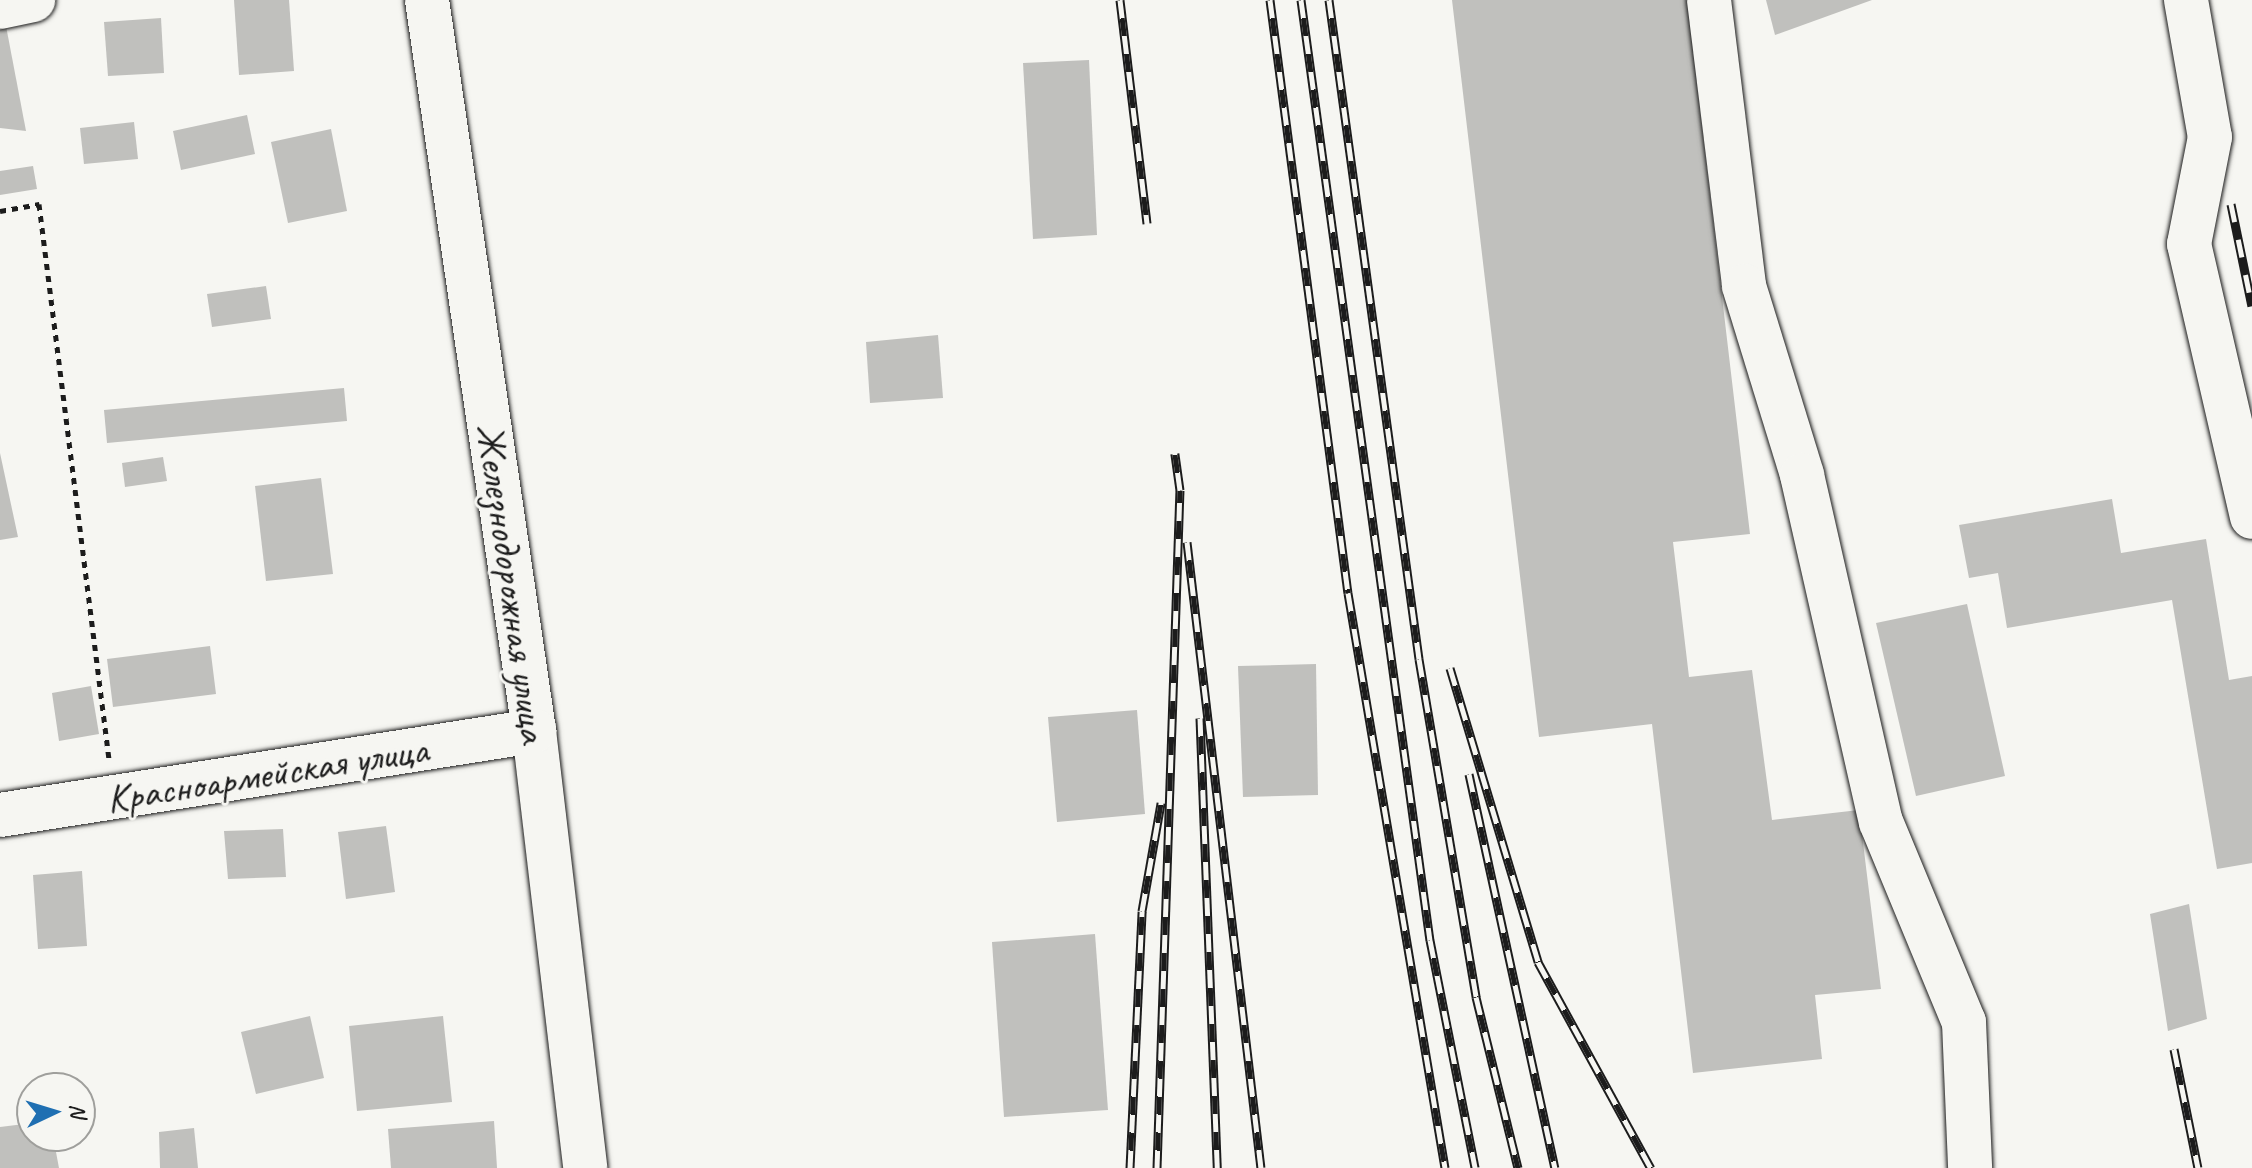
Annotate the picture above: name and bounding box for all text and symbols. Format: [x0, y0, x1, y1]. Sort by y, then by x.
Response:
street label: Железнодорожная улица [466, 419, 558, 747]
street label: Красноармейская улица [102, 725, 432, 823]
north arrow [16, 1072, 96, 1152]
text: N [64, 1103, 92, 1118]

